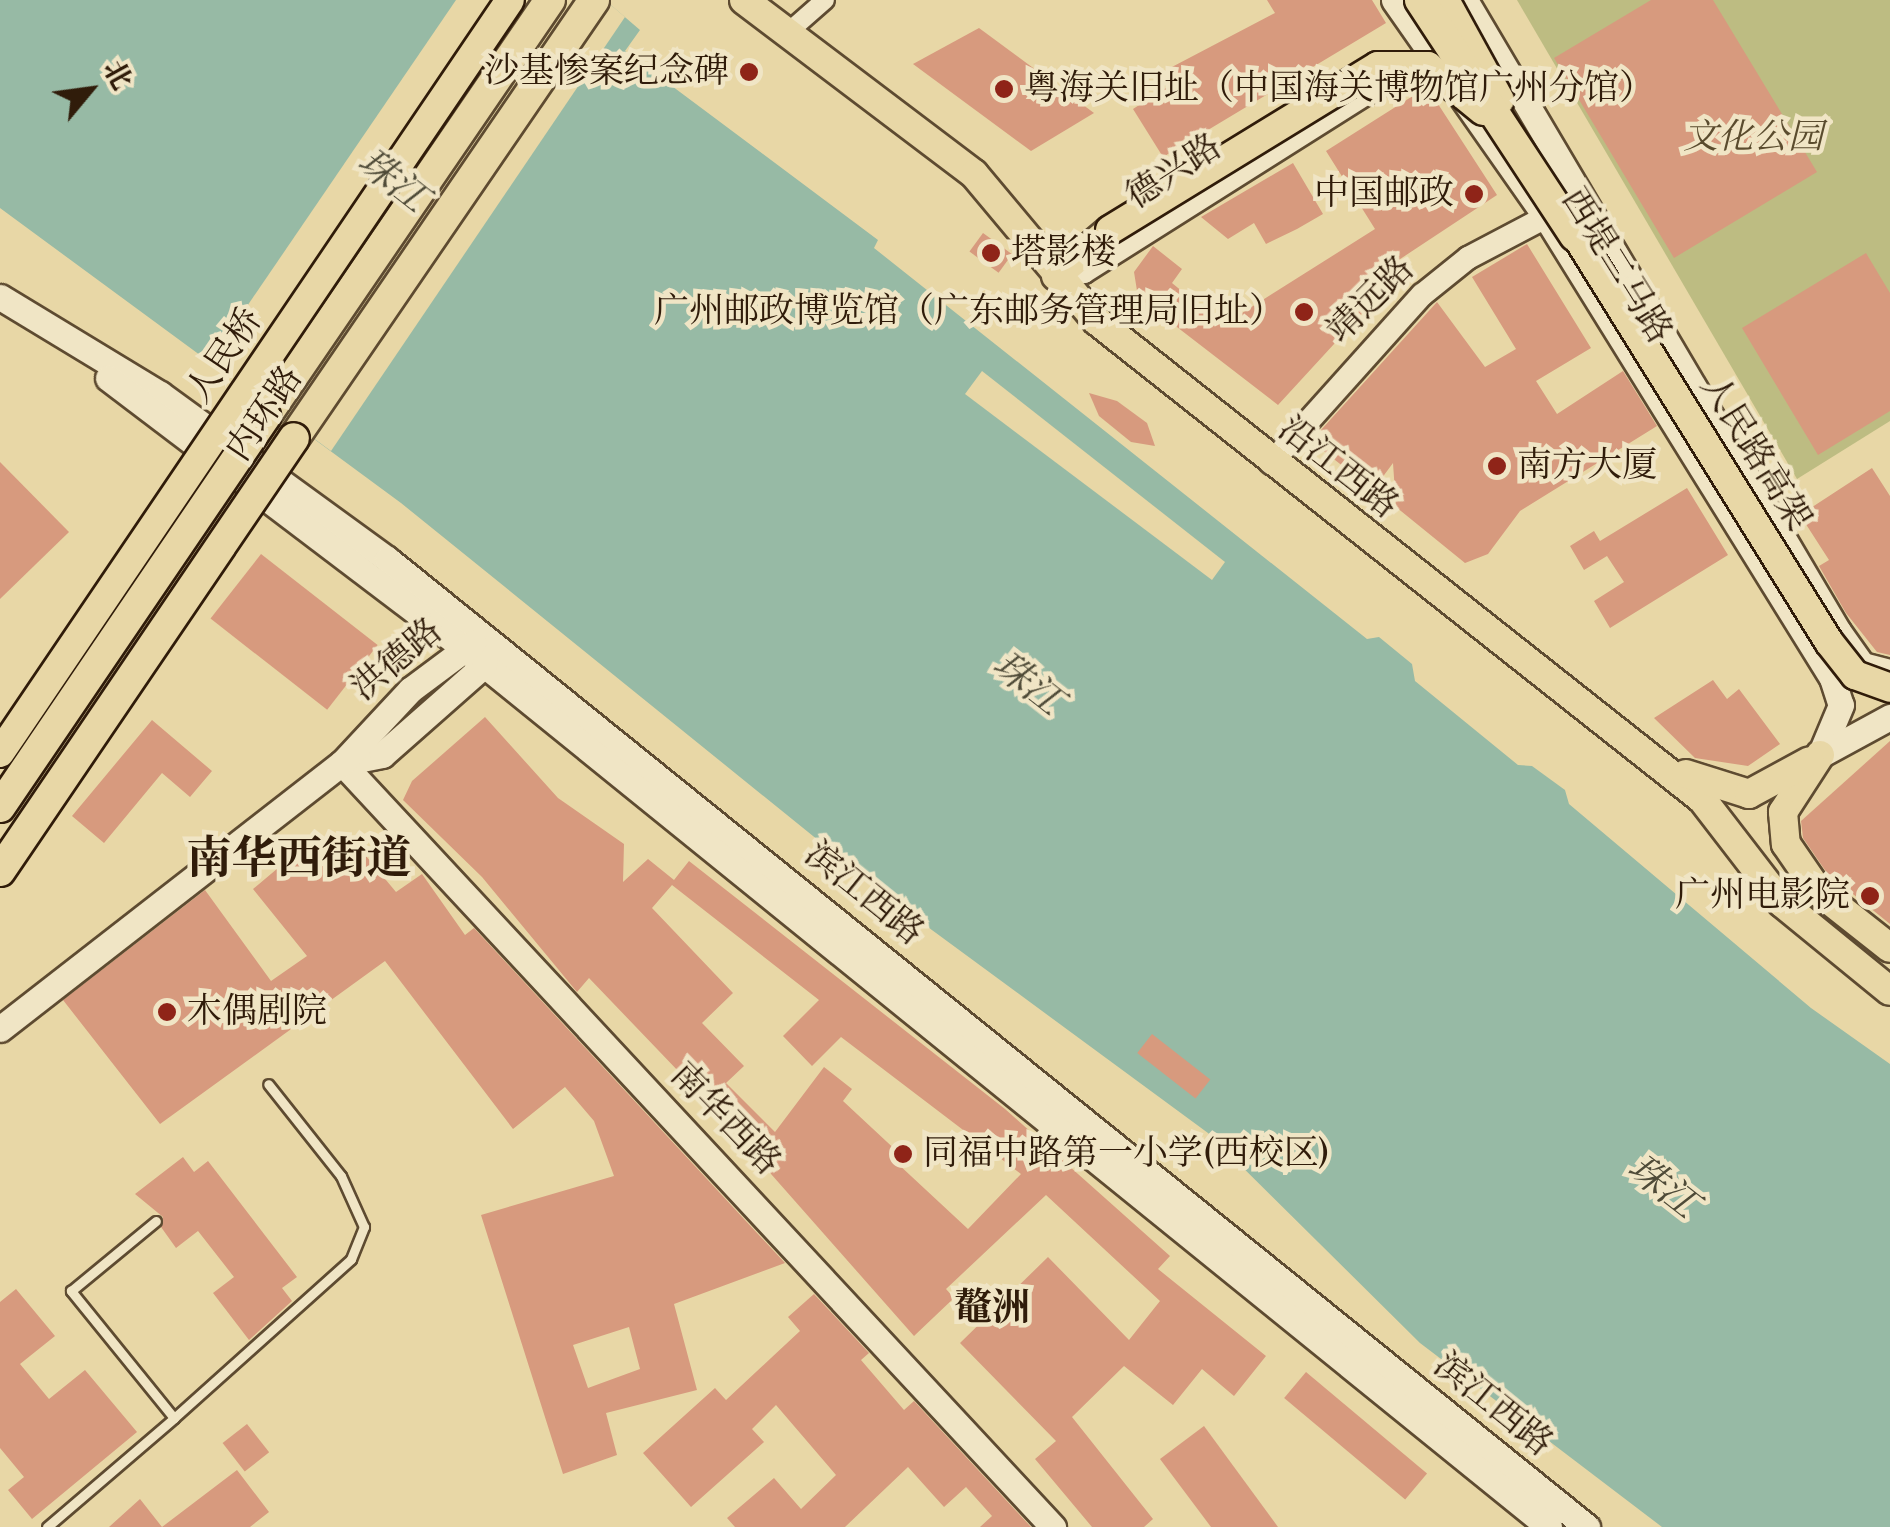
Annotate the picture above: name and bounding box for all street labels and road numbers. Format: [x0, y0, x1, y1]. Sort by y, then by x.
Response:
street label: 德兴路 [1119, 126, 1229, 218]
street label: 西堤二马路 [1552, 181, 1680, 351]
street label: 靖远路 [1319, 248, 1423, 352]
street label: 人民桥 [178, 301, 272, 411]
street label: 内环路 [218, 359, 312, 469]
street label: 人民路高架 [1691, 368, 1819, 538]
street label: 沿江西路 [1270, 408, 1406, 528]
street label: 洪德路 [343, 610, 451, 710]
street label: 滨江西路 [796, 834, 932, 954]
street label: 南华西路 [661, 1054, 789, 1184]
street label: 滨江西路 [1425, 1345, 1561, 1465]

